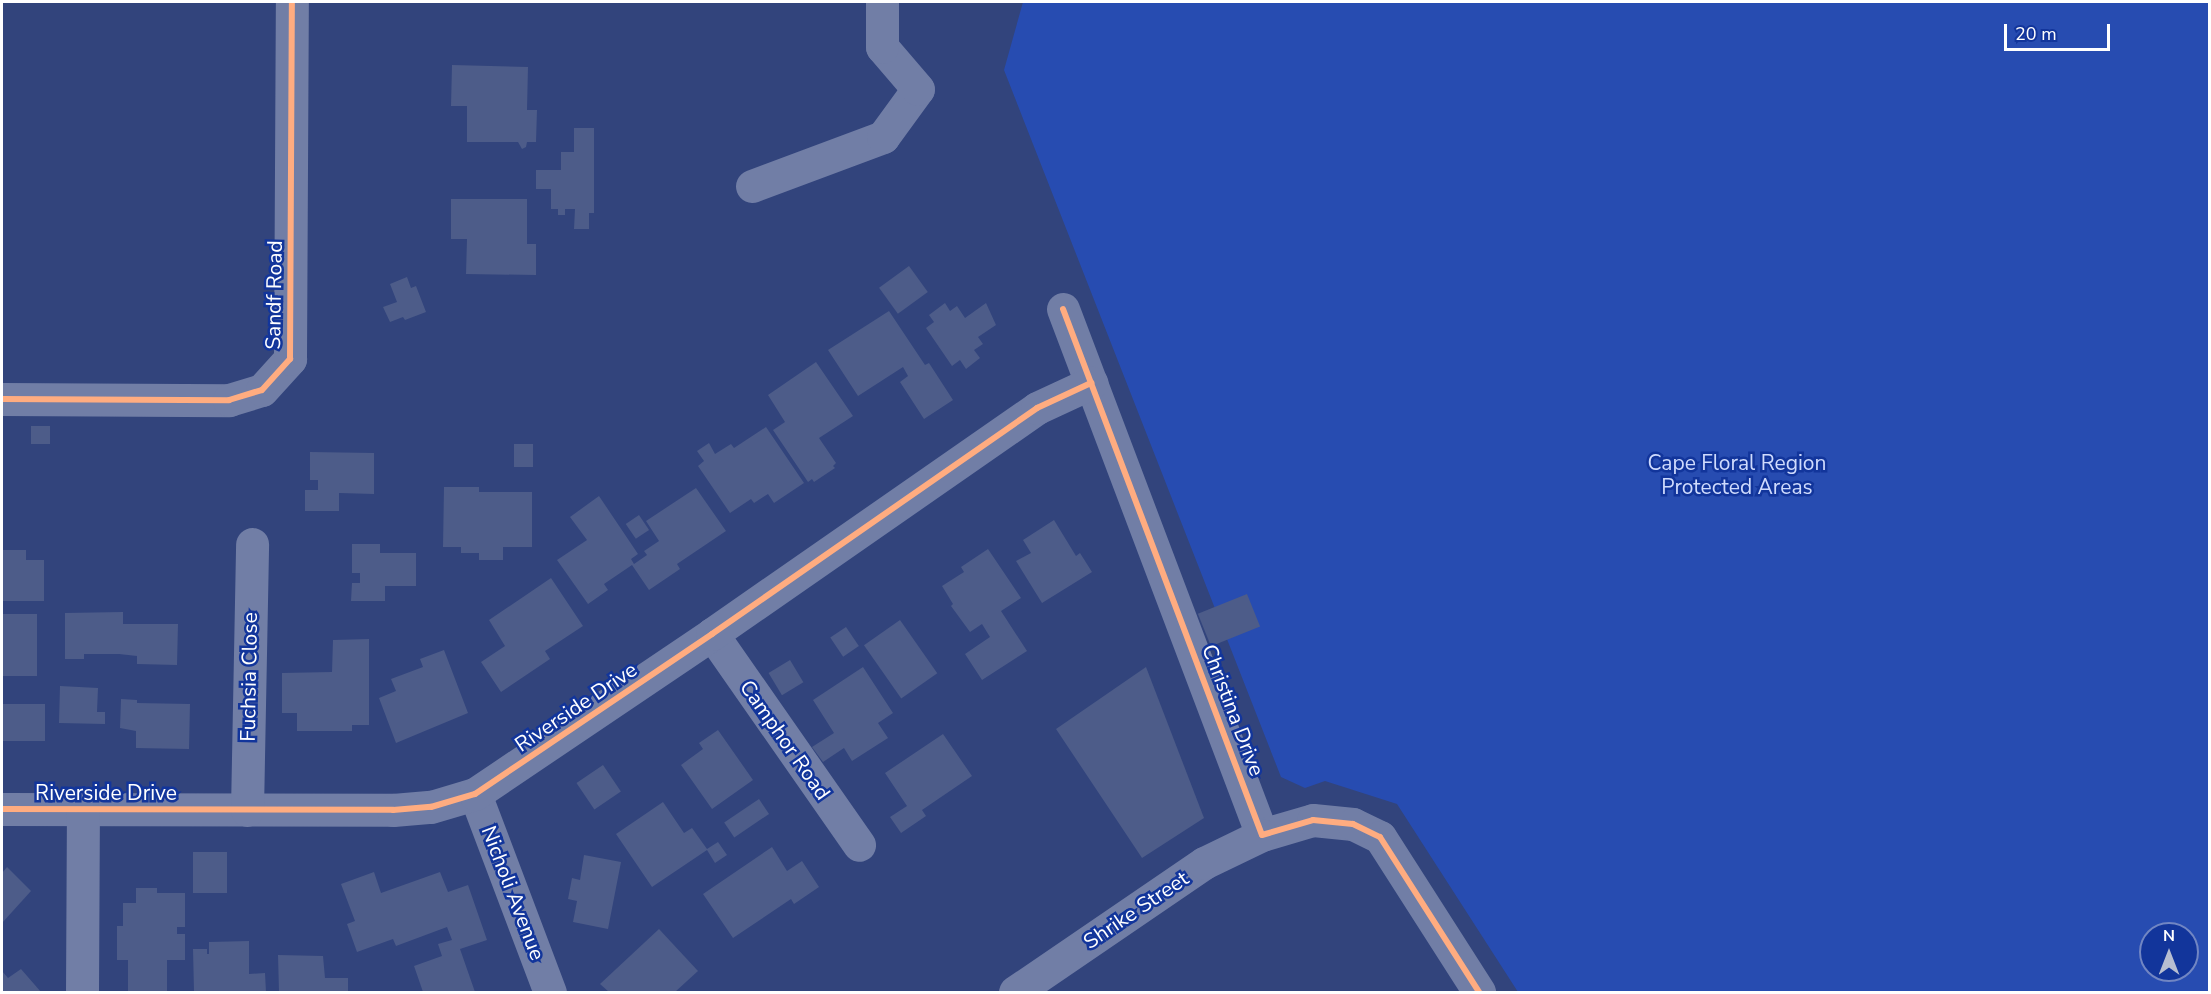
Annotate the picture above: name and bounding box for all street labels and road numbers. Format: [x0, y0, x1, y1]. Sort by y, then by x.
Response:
street label: Sandf Road [260, 240, 288, 350]
street label: Fuchsia Close [235, 612, 263, 742]
street label: Christina Drive [1196, 641, 1270, 779]
street label: Riverside Drive [510, 657, 642, 757]
street label: Camphor Road [734, 675, 836, 805]
street label: Riverside Drive [35, 780, 177, 806]
street label: Nicholi Avenue [476, 822, 550, 964]
street label: Shrike Street [1079, 866, 1193, 954]

